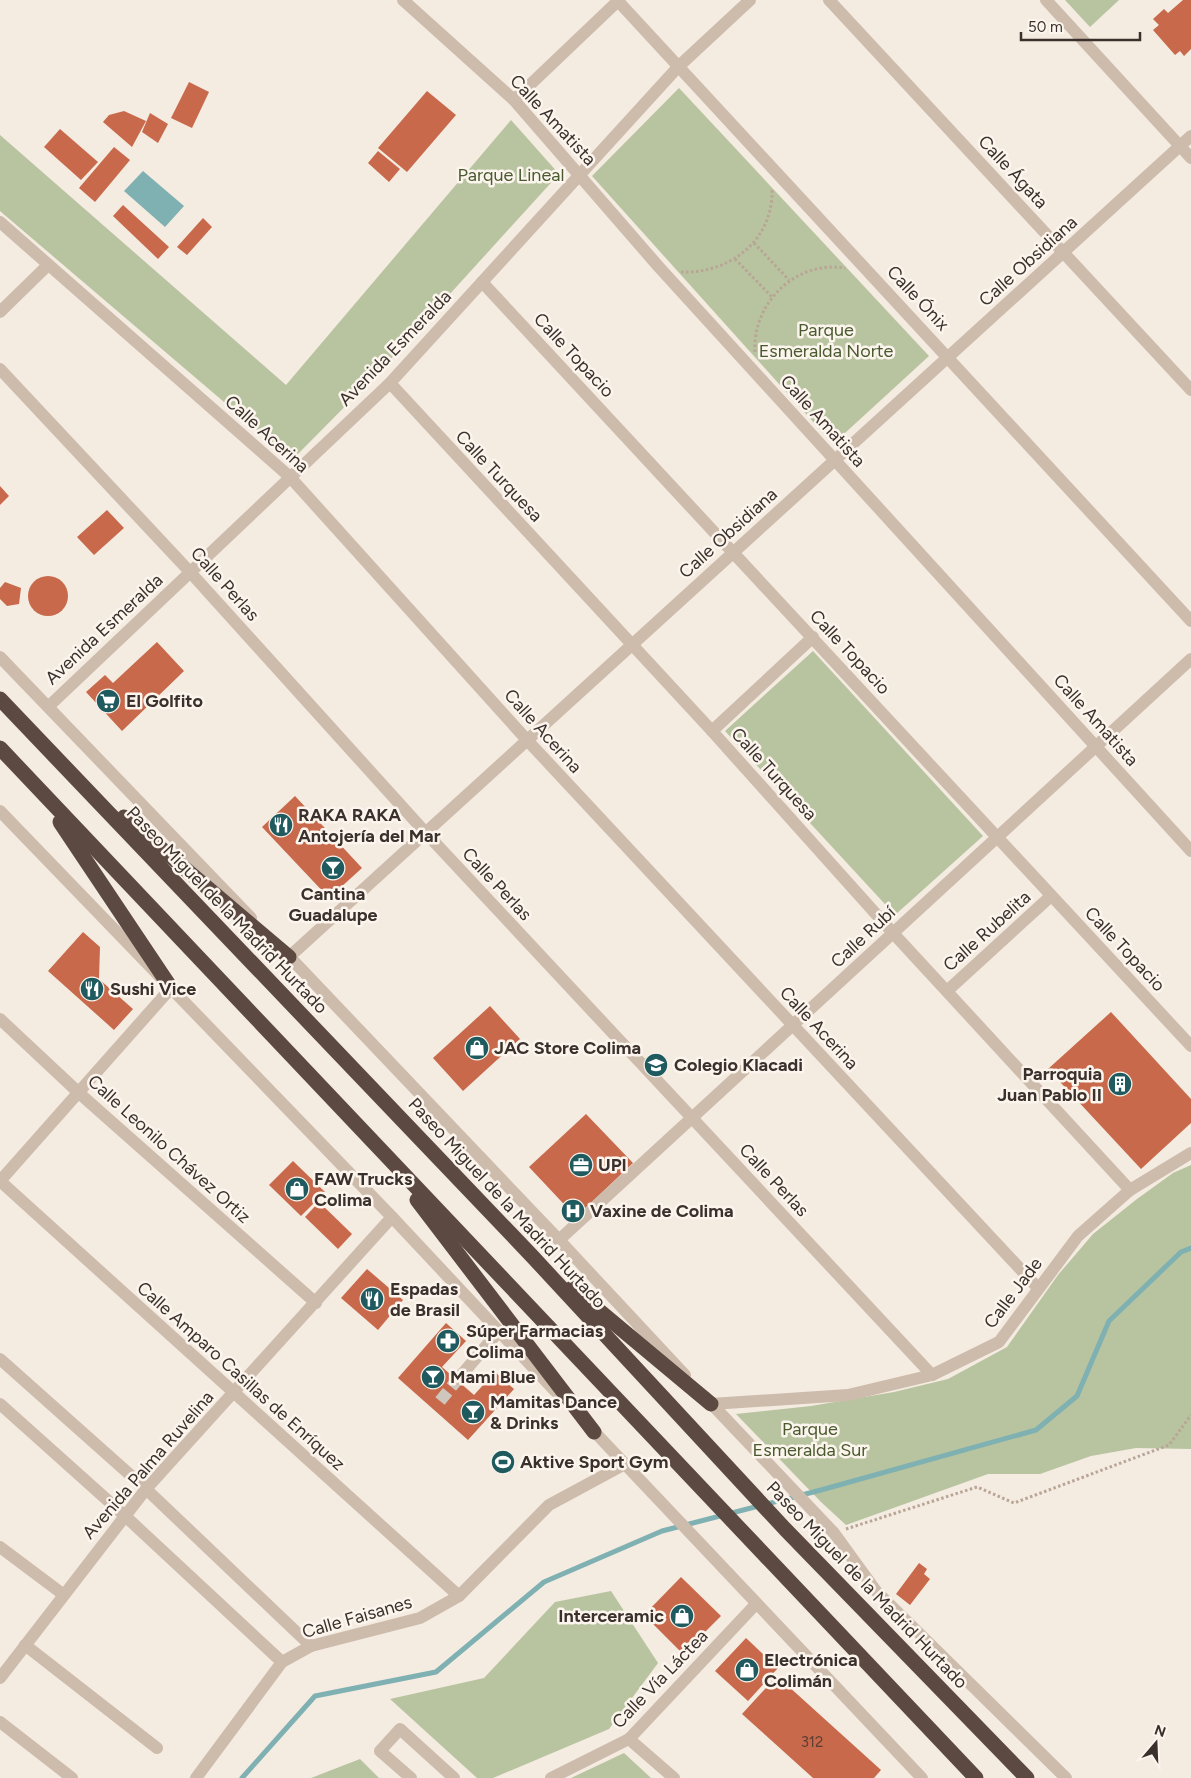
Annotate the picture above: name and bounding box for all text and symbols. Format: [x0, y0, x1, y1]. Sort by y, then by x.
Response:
scale bar [1021, 10, 1140, 42]
text: 50 m [1028, 18, 1063, 36]
street label: Calle Amatista [505, 70, 601, 170]
street label: Calle Ágata [974, 131, 1052, 213]
park label: Parque Lineal [458, 164, 564, 186]
street label: Calle Obsidiana [974, 211, 1082, 311]
street label: Calle Ónix [882, 261, 954, 335]
street label: Avenida Esmeralda [334, 286, 456, 410]
street label: Calle Topacio [529, 308, 619, 402]
park label: Parque Esmeralda Norte [759, 319, 893, 362]
street label: Calle Amatista [776, 370, 870, 472]
street label: Calle Acerina [220, 391, 314, 477]
street label: Calle Turquesa [451, 426, 547, 526]
street label: Calle Obsidiana [674, 483, 782, 583]
street label: Calle Perlas [186, 542, 264, 626]
street label: Avenida Esmeralda [41, 569, 167, 689]
street label: Calle Topacio [805, 605, 895, 699]
street label: Calle Amatista [1049, 669, 1143, 771]
street label: Calle Acerina [500, 684, 586, 778]
supermarket icon: El Golfito [95, 688, 121, 714]
place label: El Golfito [126, 690, 203, 712]
street label: Calle Turquesa [727, 723, 821, 825]
street label: Paseo Miguel de la Madrid Hurtado [122, 802, 332, 1018]
place label: RAKA RAKA Antojería del Mar [298, 804, 441, 847]
restaurant icon: RAKA RAKA Antojería del Mar [268, 812, 294, 838]
street label: Calle Perlas [458, 843, 536, 925]
bar icon: Cantina Guadalupe [320, 855, 346, 881]
place label: Cantina Guadalupe [289, 883, 377, 926]
street label: Calle Rubelita [939, 886, 1035, 976]
street label: Calle Rubí [826, 901, 900, 972]
street label: Calle Topacio [1080, 902, 1170, 996]
restaurant icon: Sushi Vice [79, 976, 105, 1002]
place label: Sushi Vice [110, 978, 196, 1000]
street label: Calle Acerina [775, 982, 863, 1074]
shop icon: JAC Store Colima [464, 1035, 490, 1061]
place label: JAC Store Colima [494, 1037, 641, 1059]
school or university icon: Colegio Klacadi [643, 1052, 669, 1078]
place label: Colegio Klacadi [674, 1054, 803, 1076]
place label: Parroquia Juan Pablo II [997, 1063, 1102, 1106]
street label: Calle Leonilo Chávez Ortiz [83, 1070, 255, 1228]
building icon: Parroquia Juan Pablo II [1107, 1071, 1133, 1097]
street label: Paseo Miguel de la Madrid Hurtado [403, 1093, 611, 1313]
street label: Calle Perlas [735, 1139, 813, 1221]
office icon: UPI [568, 1152, 594, 1178]
place label: UPI [598, 1154, 627, 1176]
place label: FAW Trucks Colima [314, 1168, 413, 1211]
shop icon: FAW Trucks Colima [284, 1176, 310, 1202]
hospital icon: Vaxine de Colima [560, 1198, 586, 1224]
place label: Vaxine de Colima [590, 1200, 734, 1222]
street label: Calle Jade [979, 1253, 1047, 1333]
street label: Calle Amparo Casillas de Enríquez [132, 1277, 350, 1475]
place label: Espadas de Brasil [390, 1278, 460, 1321]
restaurant icon: Espadas de Brasil [359, 1286, 385, 1312]
place label: Súper Farmacias Colima [466, 1320, 604, 1363]
pharmacy icon: Súper Farmacias Colima [435, 1328, 461, 1354]
bar icon: Mami Blue [420, 1364, 446, 1390]
place label: Mami Blue [450, 1366, 535, 1388]
street label: Avenida Palma Ruvelina [78, 1386, 218, 1544]
place label: Mamitas Dance & Drinks [490, 1391, 617, 1434]
bar icon: Mamitas Dance & Drinks [460, 1399, 486, 1425]
park label: Parque Esmeralda Sur [753, 1418, 867, 1461]
sports icon: Aktive Sport Gym [490, 1449, 516, 1475]
place label: Aktive Sport Gym [520, 1451, 668, 1473]
street label: Paseo Miguel de la Madrid Hurtado [762, 1477, 972, 1693]
street label: Calle Faisanes [300, 1591, 414, 1643]
shop icon: Interceramic [669, 1603, 695, 1629]
place label: Interceramic [558, 1605, 664, 1627]
street label: Calle Vía Láctea [607, 1625, 713, 1733]
place label: Electrónica Colimán [764, 1649, 858, 1692]
shop icon: Electrónica Colimán [734, 1657, 760, 1683]
north arrow [1131, 1718, 1181, 1768]
text: N [1152, 1721, 1168, 1741]
house number: 312 [801, 1733, 823, 1751]

